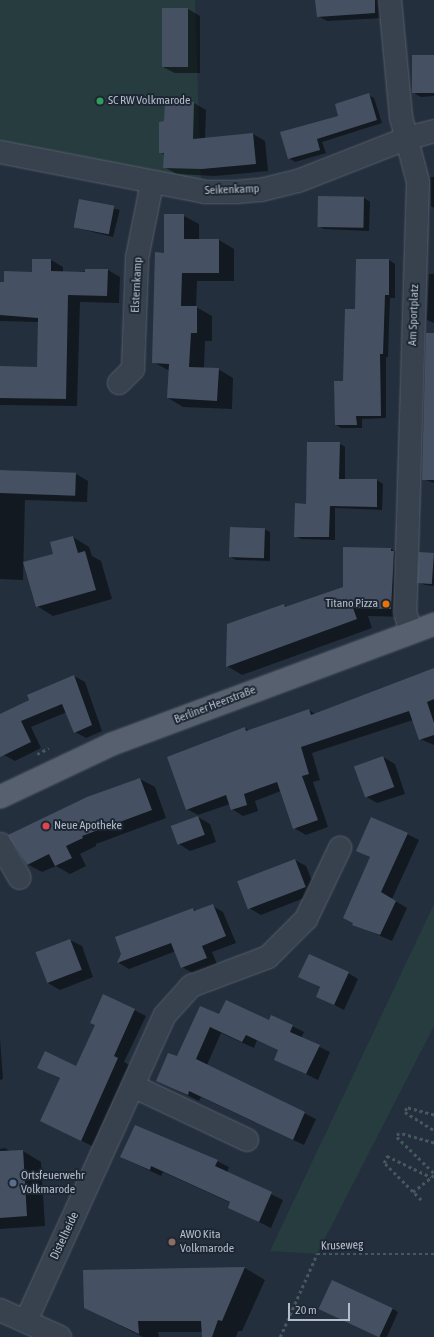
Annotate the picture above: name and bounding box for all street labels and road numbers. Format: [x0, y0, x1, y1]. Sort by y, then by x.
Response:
street label: Seikenkamp [204, 182, 260, 198]
street label: Elsternkamp [128, 257, 146, 313]
street label: Am Sportplatz [406, 284, 422, 346]
street label: Berliner Heerstraße [172, 683, 258, 727]
street label: Distelheide [48, 1210, 82, 1262]
street label: Kruseweg [321, 1238, 363, 1254]

